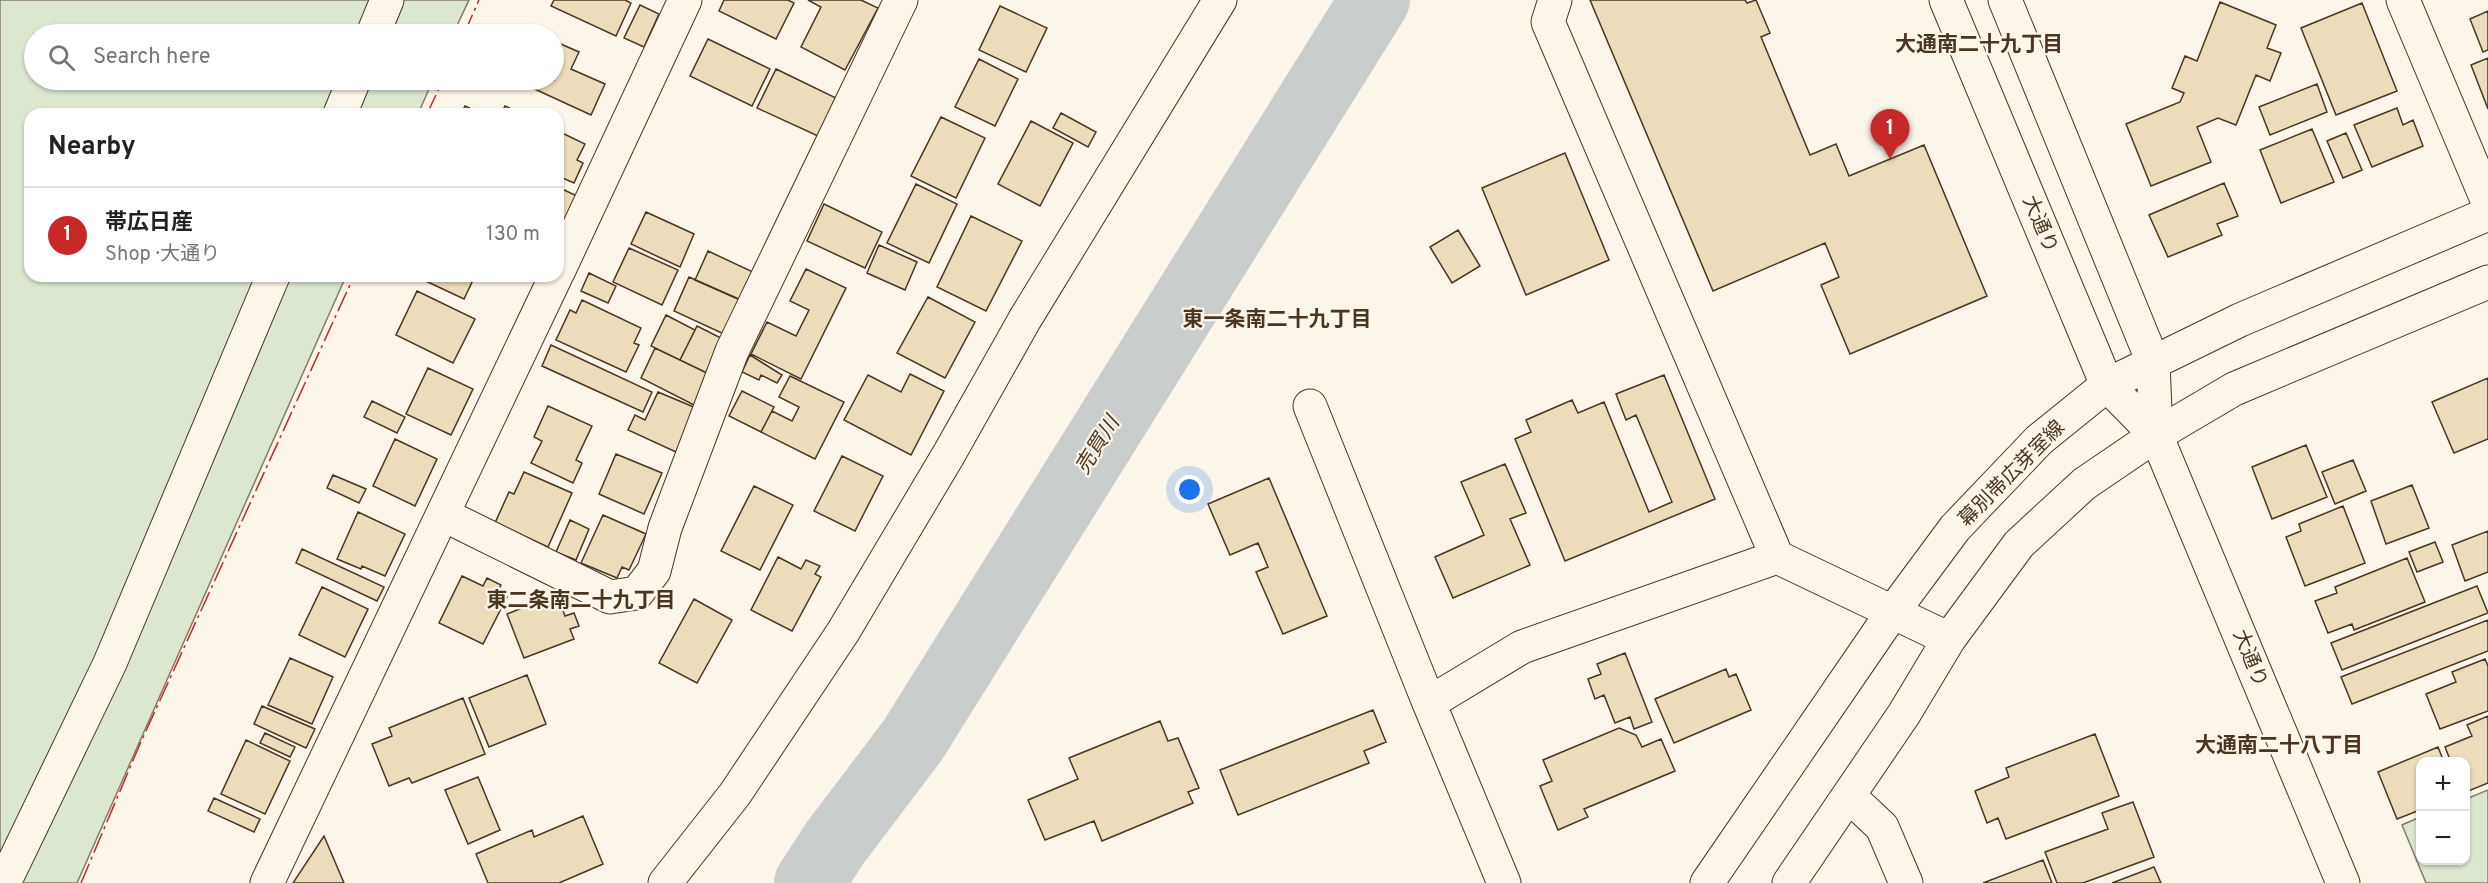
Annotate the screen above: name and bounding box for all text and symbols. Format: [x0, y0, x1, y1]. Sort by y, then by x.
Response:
search box [24, 24, 564, 90]
district label: 大通南二十九丁目 [1895, 32, 2063, 59]
icon: search [45, 41, 78, 74]
text: Search here [93, 44, 211, 71]
pin: 1 [1870, 110, 1910, 159]
text: Nearby [48, 131, 136, 164]
street label: 大通り [2015, 192, 2063, 257]
text: 帯広日産 [105, 210, 193, 237]
text: 1 [64, 222, 72, 248]
text: 130 m [486, 222, 540, 248]
text: Shop · 大通り [105, 242, 220, 268]
district label: 東一条南二十九丁目 [1183, 307, 1372, 334]
water label: 売買川 [1070, 410, 1127, 480]
street label: 幕別帯広芽室線 [1954, 416, 2071, 533]
your location [1175, 475, 1204, 504]
district label: 東二条南二十九丁目 [487, 588, 676, 615]
street label: 大通り [2226, 626, 2272, 691]
district label: 大通南二十八丁目 [2195, 733, 2363, 760]
map controls [2416, 757, 2470, 865]
button: + [2416, 757, 2470, 811]
button: − [2416, 811, 2470, 865]

